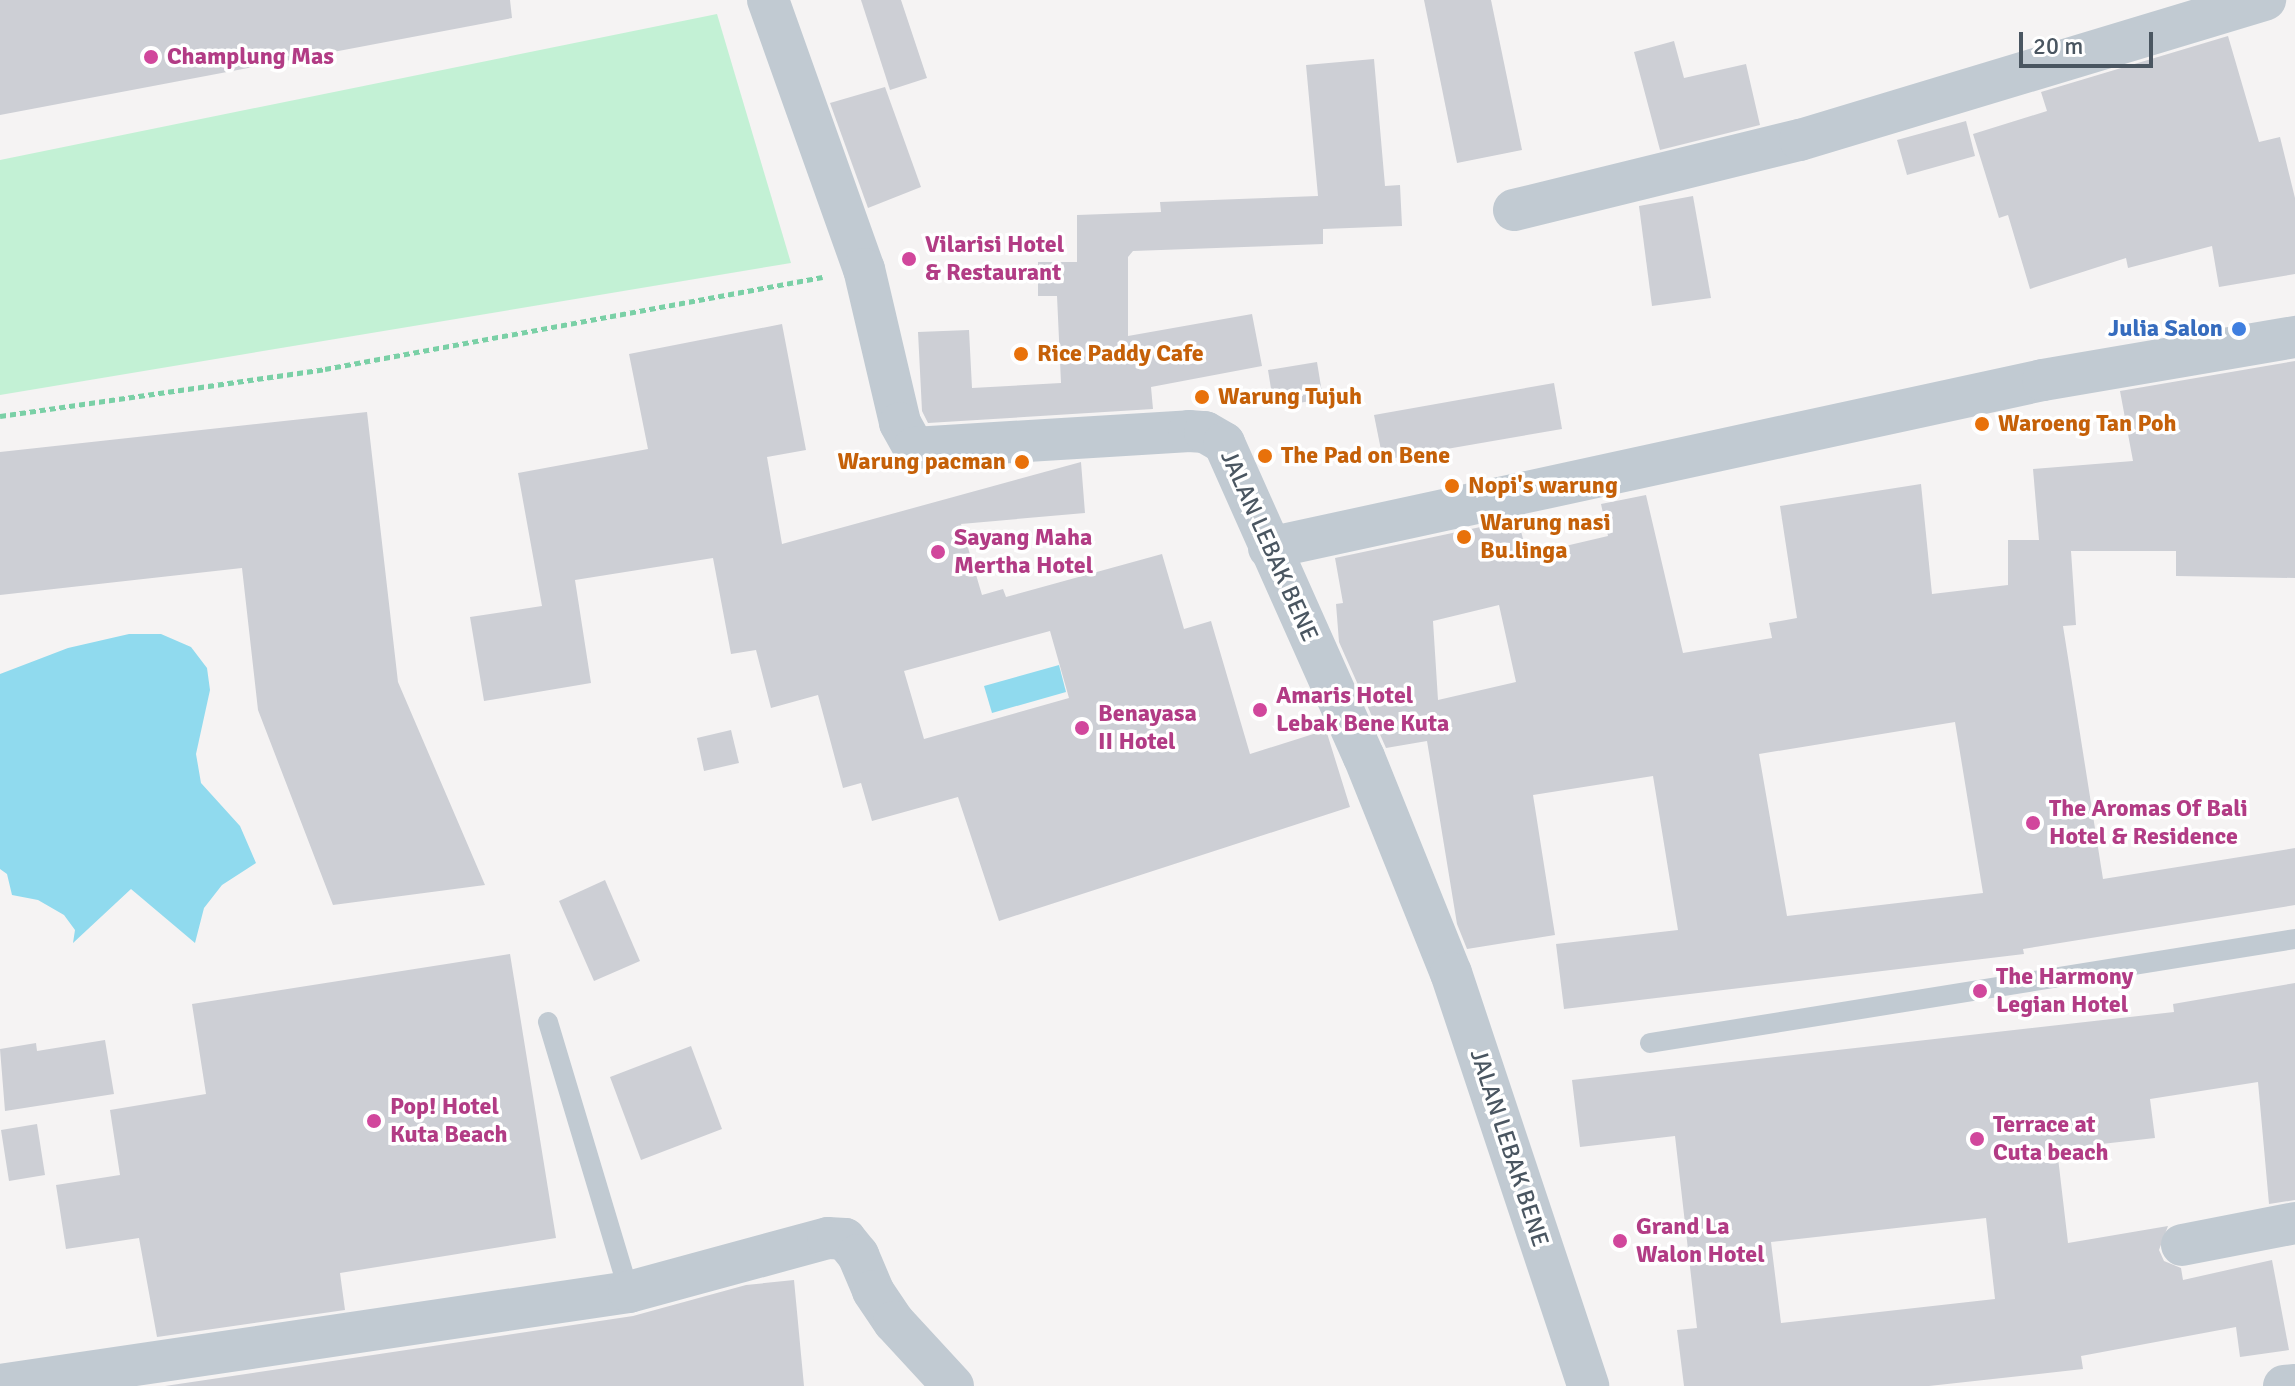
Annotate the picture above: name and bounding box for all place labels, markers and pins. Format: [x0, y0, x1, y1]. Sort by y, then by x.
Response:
place label: Champlung Mas [167, 43, 334, 71]
marker: Champlung Mas [142, 48, 160, 66]
place label: Vilarisi Hotel & Restaurant [925, 231, 1064, 287]
marker: Vilarisi Hotel & Restaurant [900, 250, 918, 268]
place label: Julia Salon [2108, 315, 2223, 343]
marker: Julia Salon [2230, 320, 2248, 338]
place label: Rice Paddy Cafe [1037, 340, 1204, 368]
marker: Rice Paddy Cafe [1012, 345, 1030, 363]
place label: Warung Tujuh [1218, 383, 1362, 411]
marker: Warung Tujuh [1193, 388, 1211, 406]
place label: Waroeng Tan Poh [1998, 410, 2177, 438]
marker: Waroeng Tan Poh [1973, 415, 1991, 433]
place label: The Pad on Bene [1281, 442, 1450, 470]
marker: The Pad on Bene [1256, 447, 1274, 465]
place label: Warung pacman [837, 448, 1006, 476]
marker: Warung pacman [1013, 453, 1031, 471]
place label: Nopi's warung [1468, 472, 1618, 500]
marker: Nopi's warung [1443, 477, 1461, 495]
place label: Warung nasi Bu.linga [1480, 509, 1611, 565]
place label: Sayang Maha Mertha Hotel [954, 524, 1093, 580]
marker: Warung nasi Bu.linga [1455, 528, 1473, 546]
marker: Sayang Maha Mertha Hotel [929, 543, 947, 561]
place label: Amaris Hotel Lebak Bene Kuta [1276, 682, 1449, 738]
place label: Benayasa II Hotel [1098, 700, 1197, 756]
marker: Amaris Hotel Lebak Bene Kuta [1251, 701, 1269, 719]
marker: Benayasa II Hotel [1073, 719, 1091, 737]
place label: The Aromas Of Bali Hotel & Residence [2049, 795, 2248, 851]
marker: The Aromas Of Bali Hotel & Residence [2024, 814, 2042, 832]
place label: The Harmony Legian Hotel [1996, 963, 2133, 1019]
marker: The Harmony Legian Hotel [1971, 982, 1989, 1000]
place label: Pop! Hotel Kuta Beach [390, 1093, 508, 1149]
place label: Terrace at Cuta beach [1993, 1111, 2109, 1167]
marker: Pop! Hotel Kuta Beach [365, 1112, 383, 1130]
marker: Terrace at Cuta beach [1968, 1130, 1986, 1148]
place label: Grand La Walon Hotel [1636, 1213, 1765, 1269]
marker: Grand La Walon Hotel [1611, 1232, 1629, 1250]

